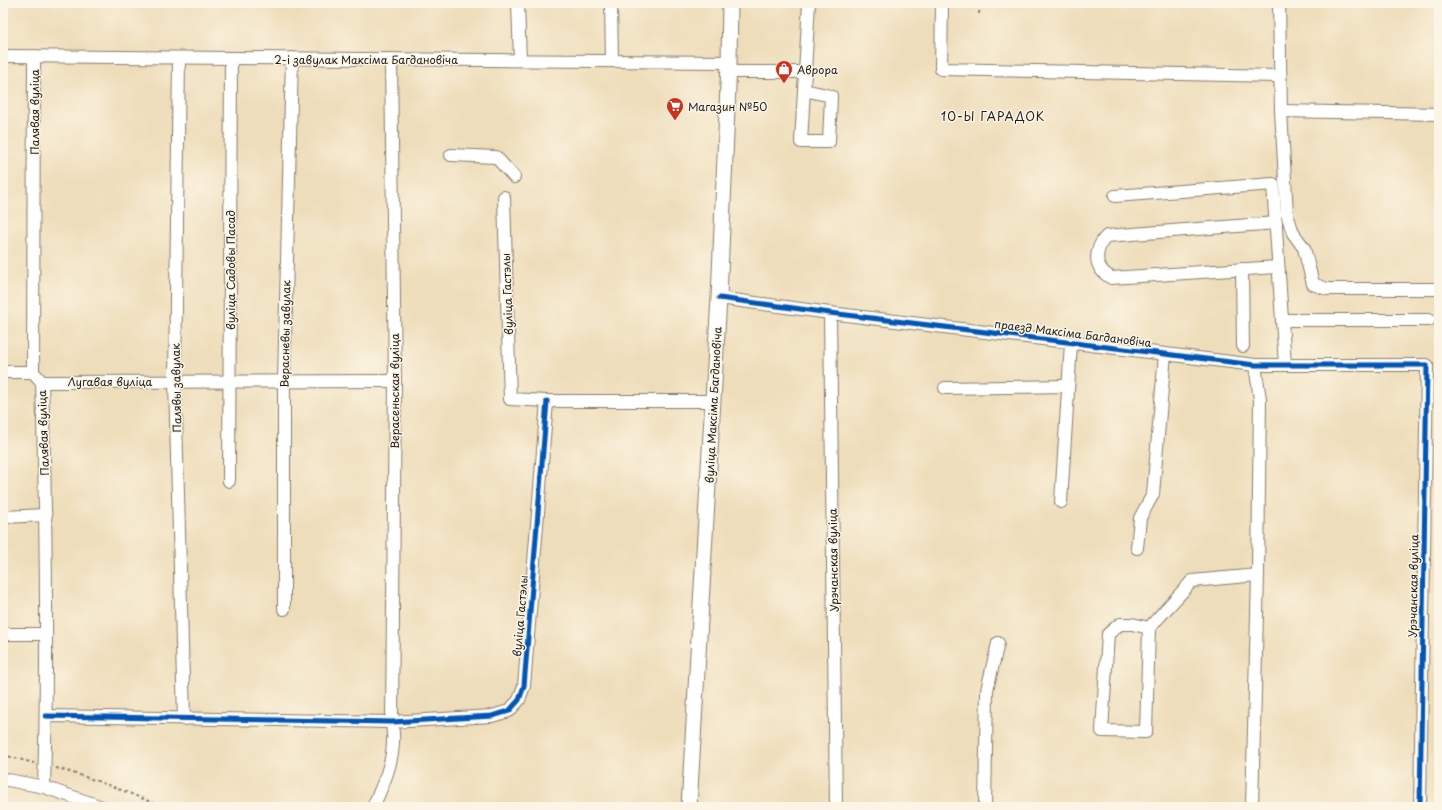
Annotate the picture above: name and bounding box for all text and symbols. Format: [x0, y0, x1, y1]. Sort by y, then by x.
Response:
street label: 2-і завулак Максіма Багдановіча [274, 51, 458, 68]
shop icon: Аврора [774, 59, 794, 84]
place label: Аврора [797, 61, 838, 78]
street label: Палявая вуліца [26, 69, 43, 155]
supermarket icon: Магазин №50 [665, 96, 685, 121]
place label: Магазин №50 [688, 98, 767, 115]
district label: 10-Ы ГАРАДОК [941, 107, 1045, 125]
street label: вуліца Садовы Пасад [222, 210, 239, 330]
street label: вуліца Гастэлы [497, 253, 517, 335]
street label: Верасневы завулак [276, 280, 294, 388]
street label: праезд Максіма Багдановіча [993, 315, 1153, 351]
street label: вуліца Максіма Багдановіча [700, 326, 726, 484]
street label: Верасеньская вуліца [386, 333, 403, 449]
street label: Палявы завулак [167, 343, 185, 433]
street label: Лугавая вуліца [68, 373, 153, 390]
street label: Палявая вуліца [33, 390, 53, 476]
street label: Урэчанская вуліца [824, 508, 842, 612]
street label: Урэчанская вуліца [1404, 534, 1422, 638]
street label: вуліца Гастэлы [508, 575, 532, 657]

